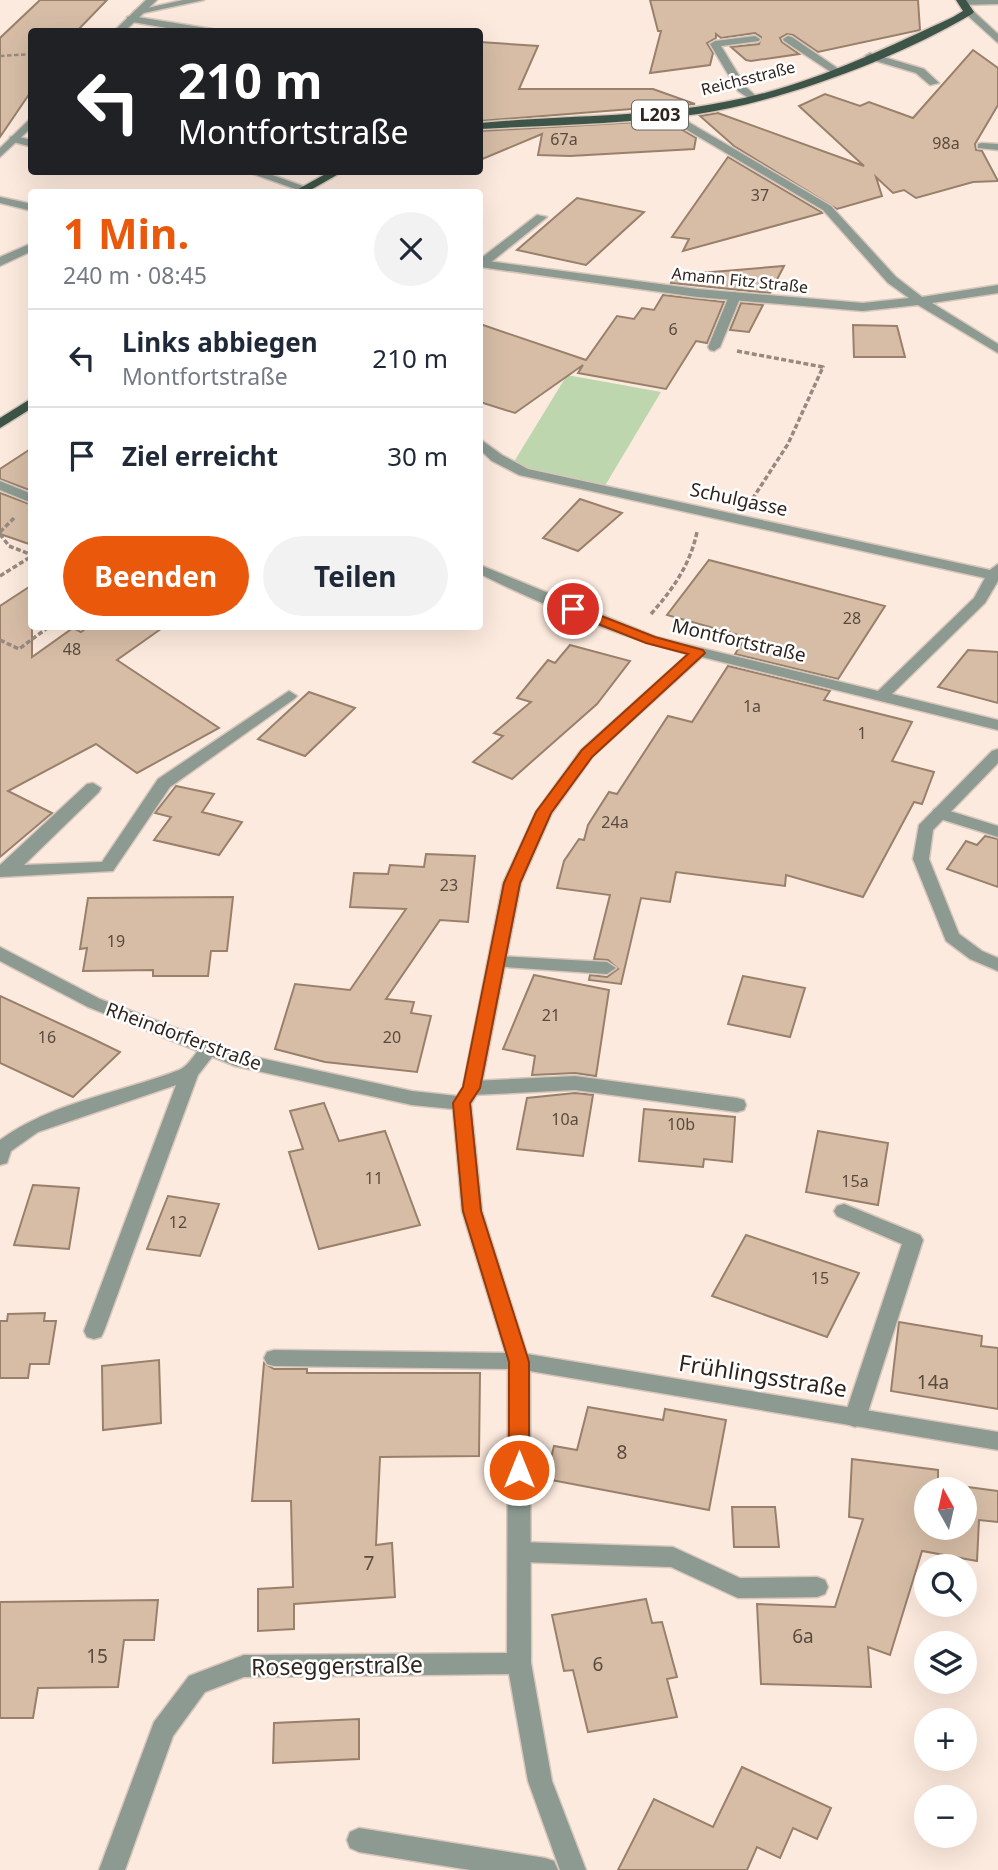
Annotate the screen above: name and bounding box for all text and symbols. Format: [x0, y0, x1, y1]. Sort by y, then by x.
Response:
text: 210 m [178, 47, 323, 113]
icon: left [63, 56, 154, 147]
street label: Reichsstraße [699, 56, 797, 100]
road number: L203 [632, 100, 688, 130]
text: Montfortstraße [178, 110, 409, 153]
house number: 67a [550, 128, 578, 150]
house number: 98a [932, 132, 960, 154]
house number: 37 [751, 184, 769, 206]
text: 1 Min. [63, 204, 189, 261]
button: close [374, 212, 448, 286]
text: 240 m · 08:45 [63, 259, 207, 291]
street label: Amann Fitz Straße [671, 262, 809, 298]
house number: 6 [668, 318, 678, 340]
text: Links abbiegen [122, 324, 318, 360]
icon: left [63, 339, 101, 377]
text: 210 m [372, 340, 448, 376]
text: Montfortstraße [122, 360, 288, 392]
icon: arrive [63, 437, 101, 475]
text: Ziel erreicht [122, 438, 278, 474]
text: 30 m [387, 438, 448, 474]
street label: Schulgasse [688, 476, 790, 522]
button: Beenden [63, 536, 249, 616]
button: Teilen [263, 536, 448, 616]
pin [543, 579, 603, 639]
icon: arrive [554, 590, 592, 628]
house number: 28 [843, 607, 861, 629]
street label: Montfortstraße [669, 612, 809, 668]
house number: 48 [63, 638, 81, 660]
house number: 1a [743, 695, 761, 717]
house number: 1 [857, 722, 867, 744]
house number: 24a [601, 811, 629, 833]
house number: 23 [440, 874, 458, 896]
house number: 19 [107, 930, 125, 952]
street label: Rheindorferstraße [103, 996, 265, 1076]
house number: 21 [542, 1004, 560, 1026]
house number: 16 [38, 1026, 56, 1048]
house number: 20 [383, 1026, 401, 1048]
house number: 10a [551, 1108, 579, 1130]
house number: 10b [667, 1113, 695, 1135]
house number: 11 [365, 1167, 383, 1189]
house number: 15a [841, 1170, 869, 1192]
house number: 12 [169, 1211, 187, 1233]
house number: 15 [811, 1267, 829, 1289]
street label: Frühlingsstraße [677, 1346, 850, 1404]
house number: 14a [917, 1369, 949, 1395]
position arrow [482, 1433, 556, 1507]
house number: 8 [617, 1439, 627, 1465]
north arrow [914, 1477, 976, 1540]
map controls [914, 1477, 977, 1848]
house number: 7 [364, 1550, 374, 1576]
button: search [914, 1554, 977, 1617]
house number: 6a [792, 1623, 814, 1649]
button: layers [914, 1631, 977, 1694]
house number: 15 [86, 1643, 108, 1669]
street label: Roseggerstraße [251, 1648, 423, 1682]
house number: 6 [593, 1651, 603, 1677]
button: + [914, 1708, 977, 1771]
button: − [914, 1785, 977, 1848]

